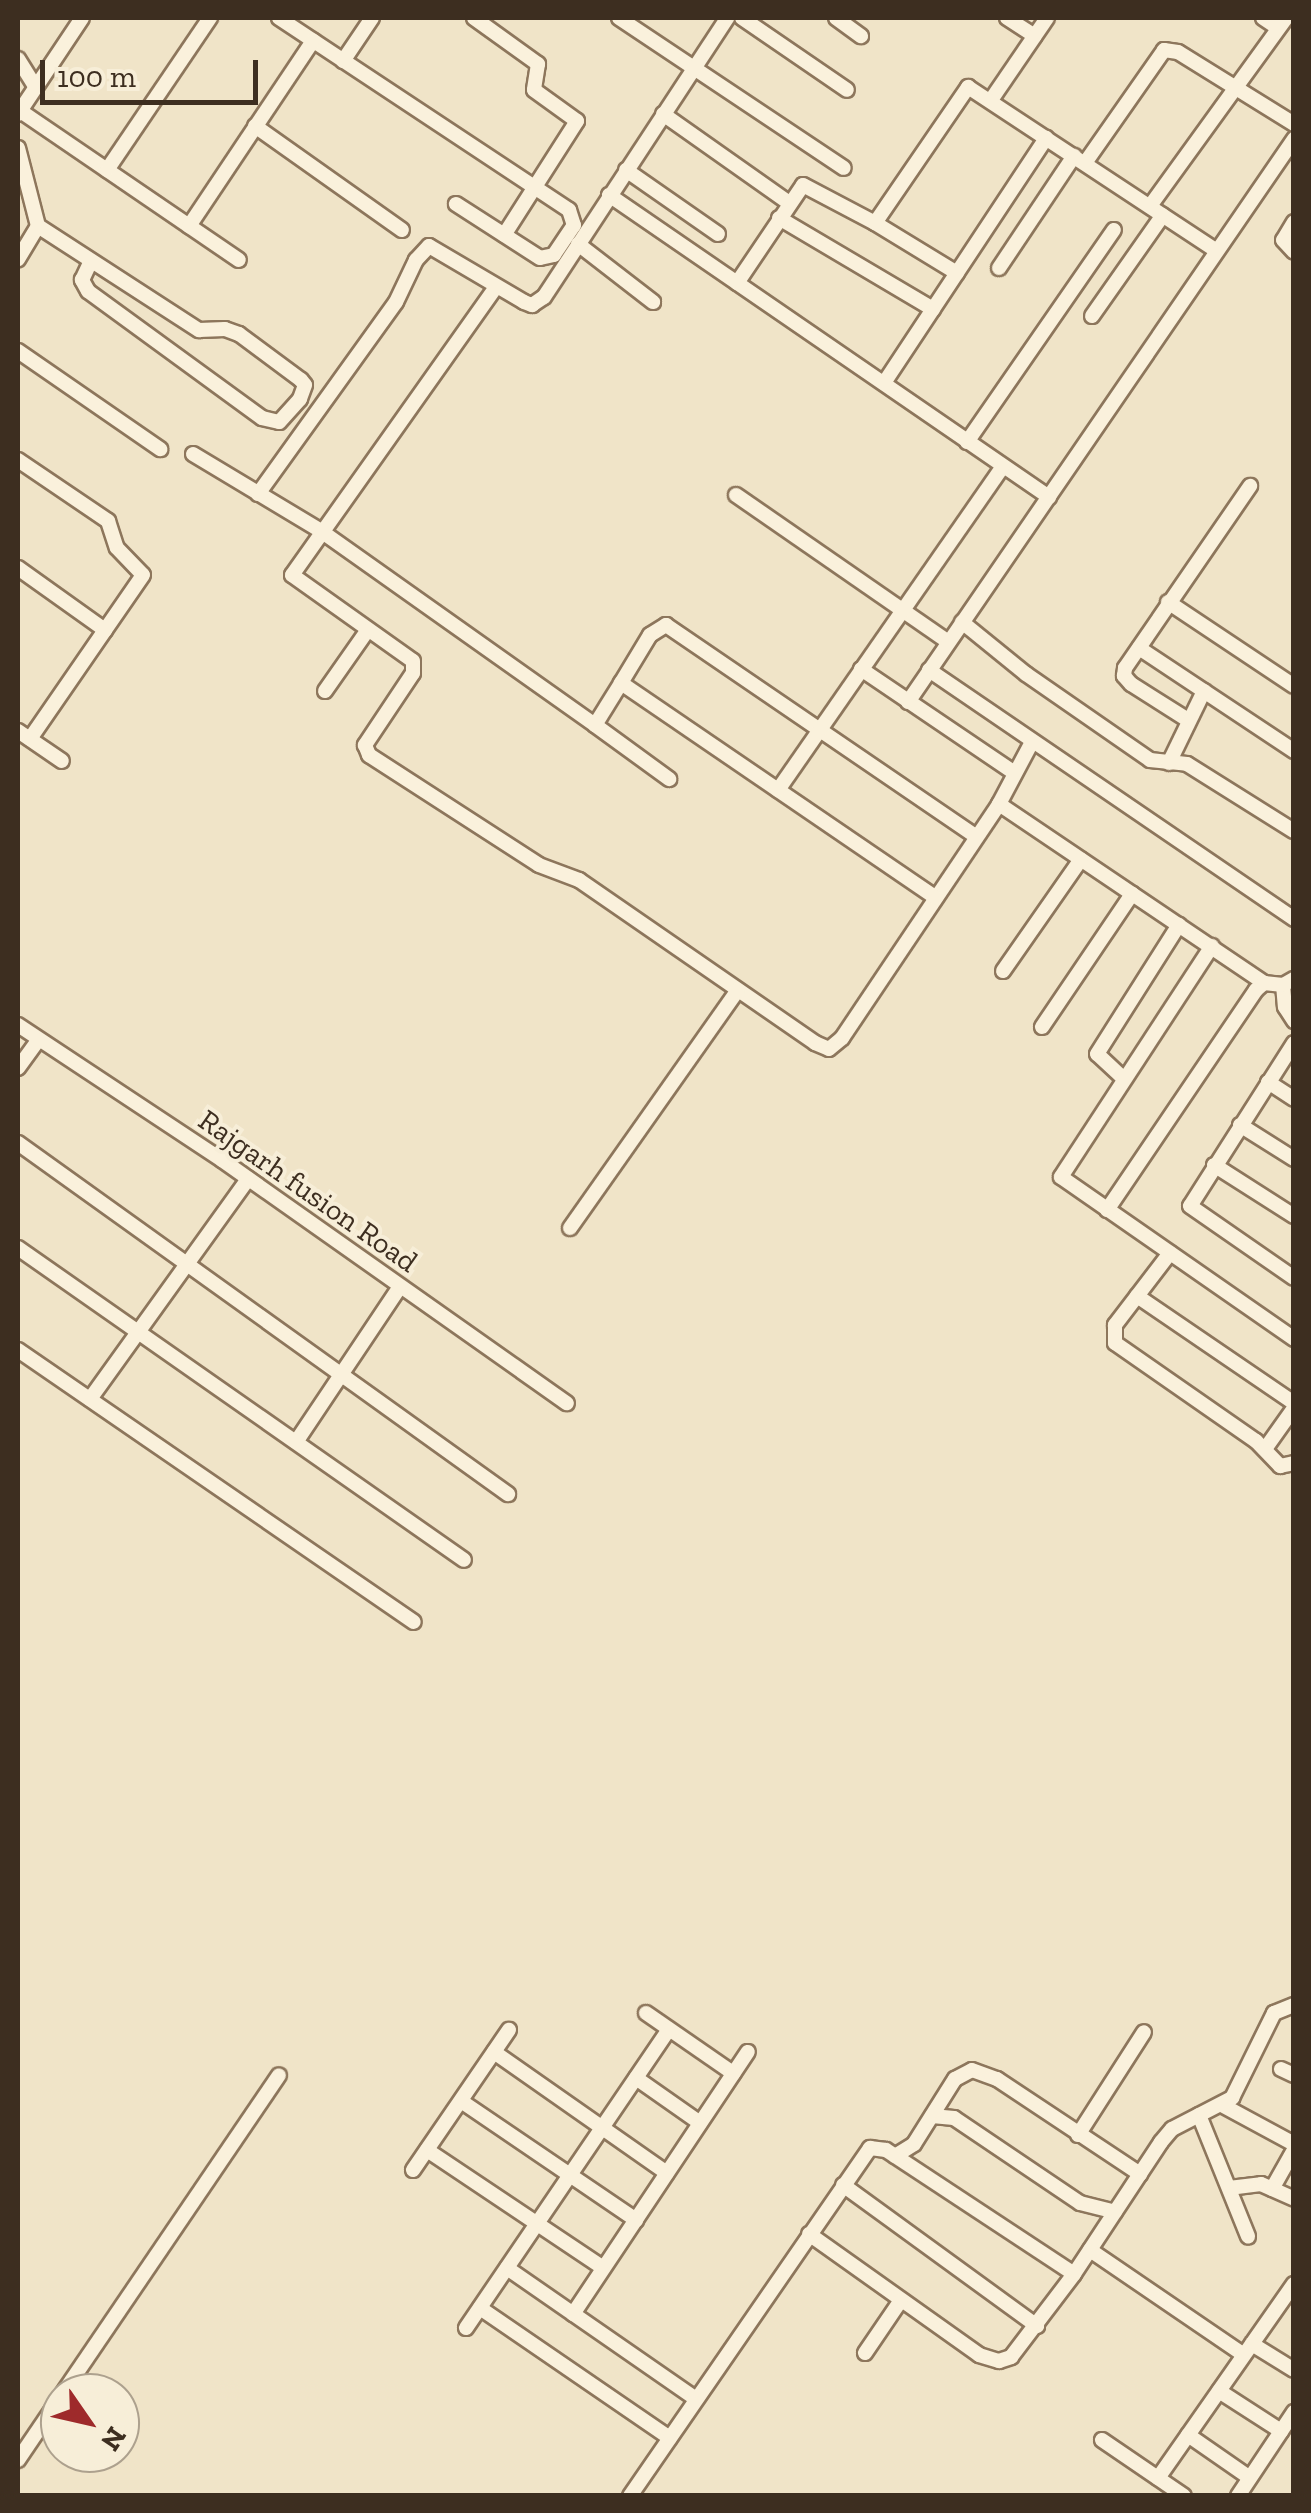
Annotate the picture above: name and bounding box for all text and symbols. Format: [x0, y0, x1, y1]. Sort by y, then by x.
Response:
scale bar [45, 40, 262, 102]
text: 100 m [57, 59, 136, 95]
street label: Rajgarh fusion Road [191, 1102, 425, 1280]
north arrow [40, 2373, 140, 2473]
text: N [94, 2421, 133, 2457]

